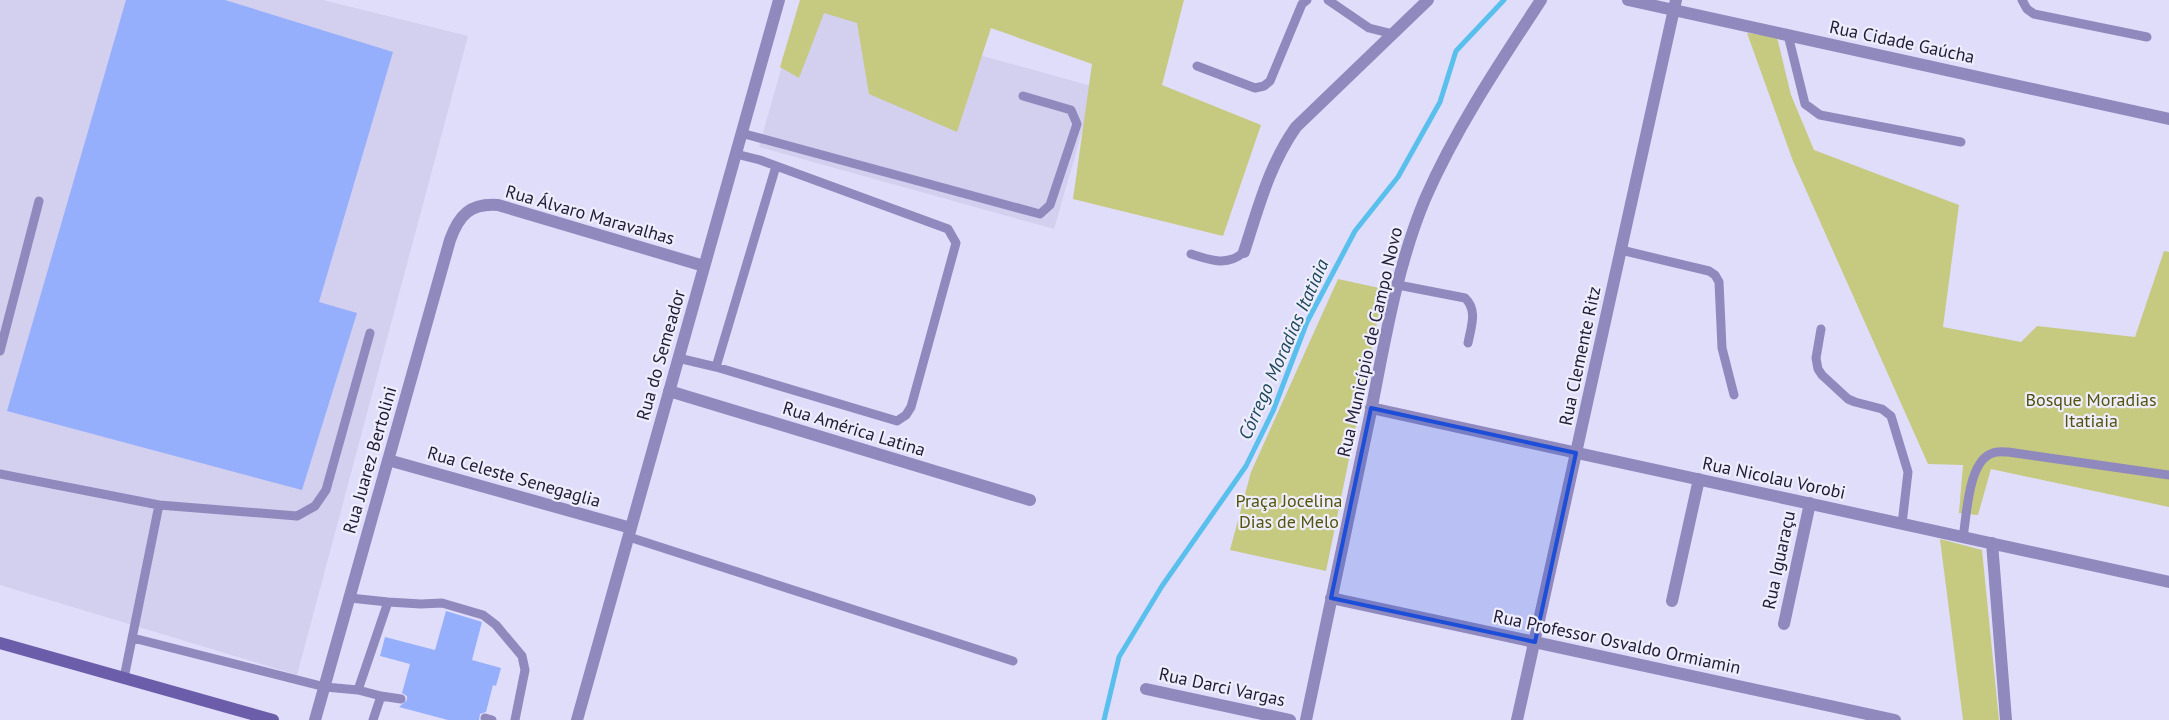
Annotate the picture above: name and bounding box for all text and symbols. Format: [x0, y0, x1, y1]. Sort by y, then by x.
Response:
street label: Rua Cidade Gaúcha [1827, 15, 1977, 68]
street label: Rua Álvaro Maravalhas [503, 179, 677, 250]
street label: Rua Município de Campo Novo [1332, 225, 1407, 459]
water label: Córrego Moradias Itatiaia [1232, 254, 1334, 443]
street label: Rua Clemente Ritz [1554, 284, 1606, 428]
street label: Rua do Semeador [631, 287, 690, 423]
street label: Rua Juarez Bertolini [338, 384, 402, 536]
park label: Bosque Moradias Itatiaia [2025, 388, 2157, 432]
street label: Rua América Latina [780, 396, 928, 461]
street label: Rua Celeste Senegaglia [425, 441, 604, 512]
street label: Rua Nicolau Vorobi [1701, 451, 1848, 504]
park label: Praça Jocelina Dias de Melo [1236, 489, 1342, 533]
street label: Rua Iguaraçu [1757, 508, 1800, 611]
street label: Rua Professor Osvaldo Ormiamin [1491, 604, 1743, 679]
street label: Rua Darci Vargas [1157, 662, 1287, 711]

